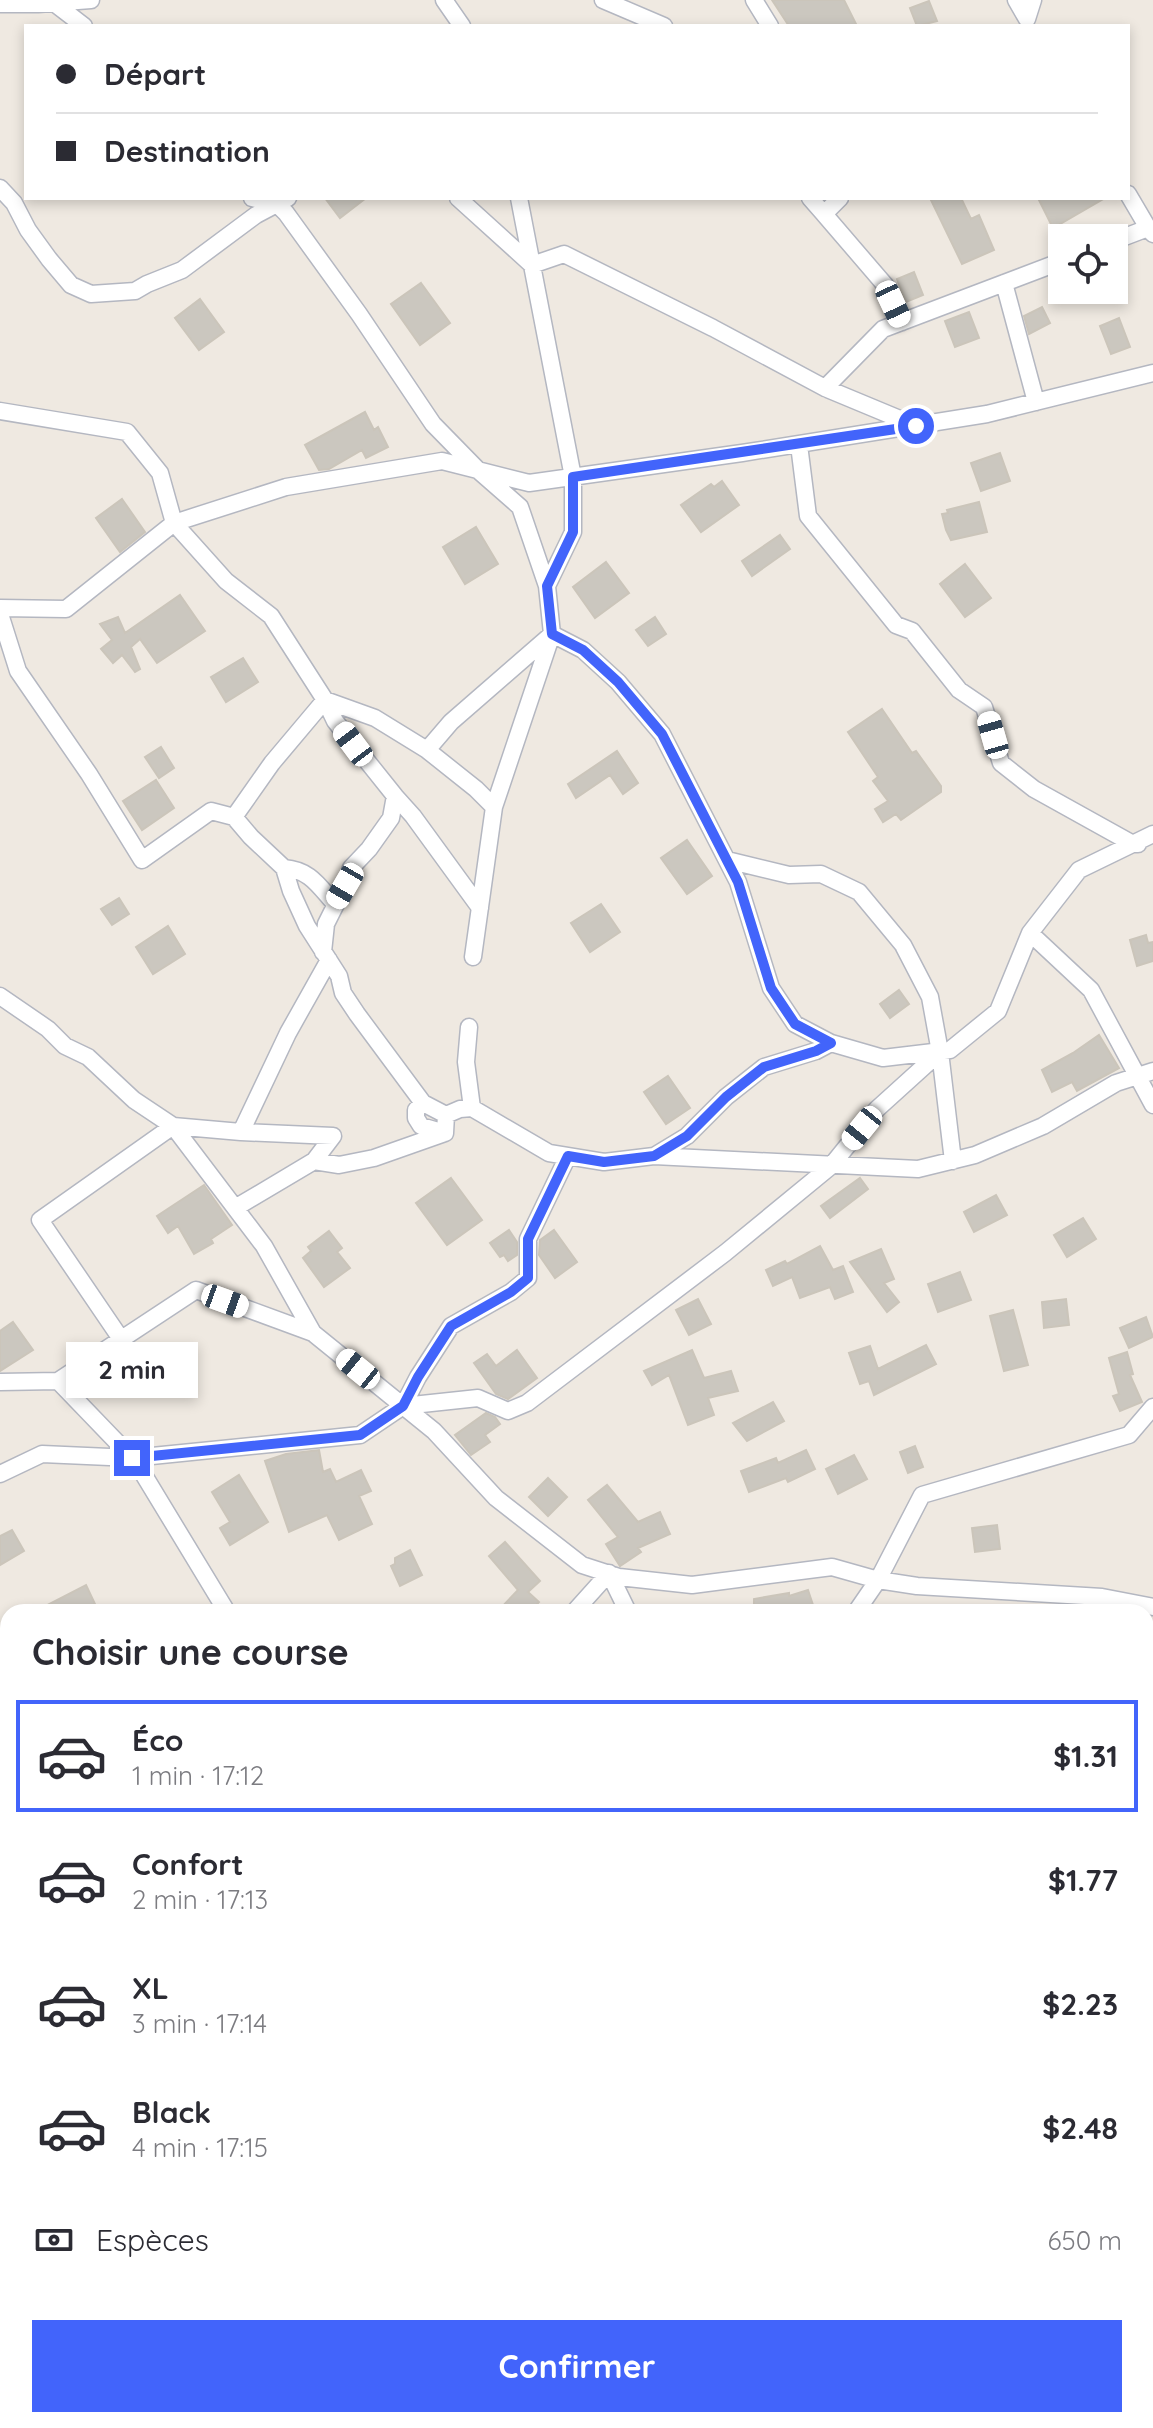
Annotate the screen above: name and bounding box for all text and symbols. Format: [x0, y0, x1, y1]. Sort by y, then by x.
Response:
text: Départ [104, 55, 206, 93]
text: Destination [104, 132, 270, 170]
map controls [1048, 224, 1128, 304]
button: locate [1048, 224, 1128, 304]
car [872, 277, 914, 331]
route start [898, 408, 934, 444]
car [975, 709, 1011, 761]
car [329, 718, 377, 770]
car [323, 859, 367, 913]
car [838, 1102, 886, 1154]
car [198, 1282, 252, 1320]
callout: 2 min [66, 1342, 198, 1398]
car [332, 1345, 384, 1393]
text: 2 min [98, 1353, 166, 1386]
route end [114, 1440, 150, 1476]
text: Choisir une course [32, 1629, 349, 1674]
icon: car [36, 1720, 108, 1792]
text: Éco [132, 1721, 183, 1759]
text: $1.31 [1053, 1737, 1118, 1775]
text: 1 min · 17:12 [132, 1759, 264, 1792]
icon: car [36, 1844, 108, 1916]
text: Confort [132, 1845, 244, 1883]
text: $1.77 [1048, 1861, 1118, 1899]
text: 2 min · 17:13 [132, 1883, 268, 1916]
icon: car [36, 1968, 108, 2040]
text: XL [132, 1969, 169, 2007]
text: $2.23 [1042, 1985, 1118, 2023]
text: 3 min · 17:14 [132, 2007, 267, 2040]
icon: car [36, 2092, 108, 2164]
text: Black [132, 2093, 211, 2131]
text: $2.48 [1042, 2109, 1118, 2147]
text: 4 min · 17:15 [132, 2131, 268, 2164]
icon: cash [32, 2218, 76, 2262]
text: Espèces [96, 2221, 209, 2259]
text: 650 m [1048, 2224, 1122, 2257]
button: Confirmer [32, 2320, 1122, 2412]

